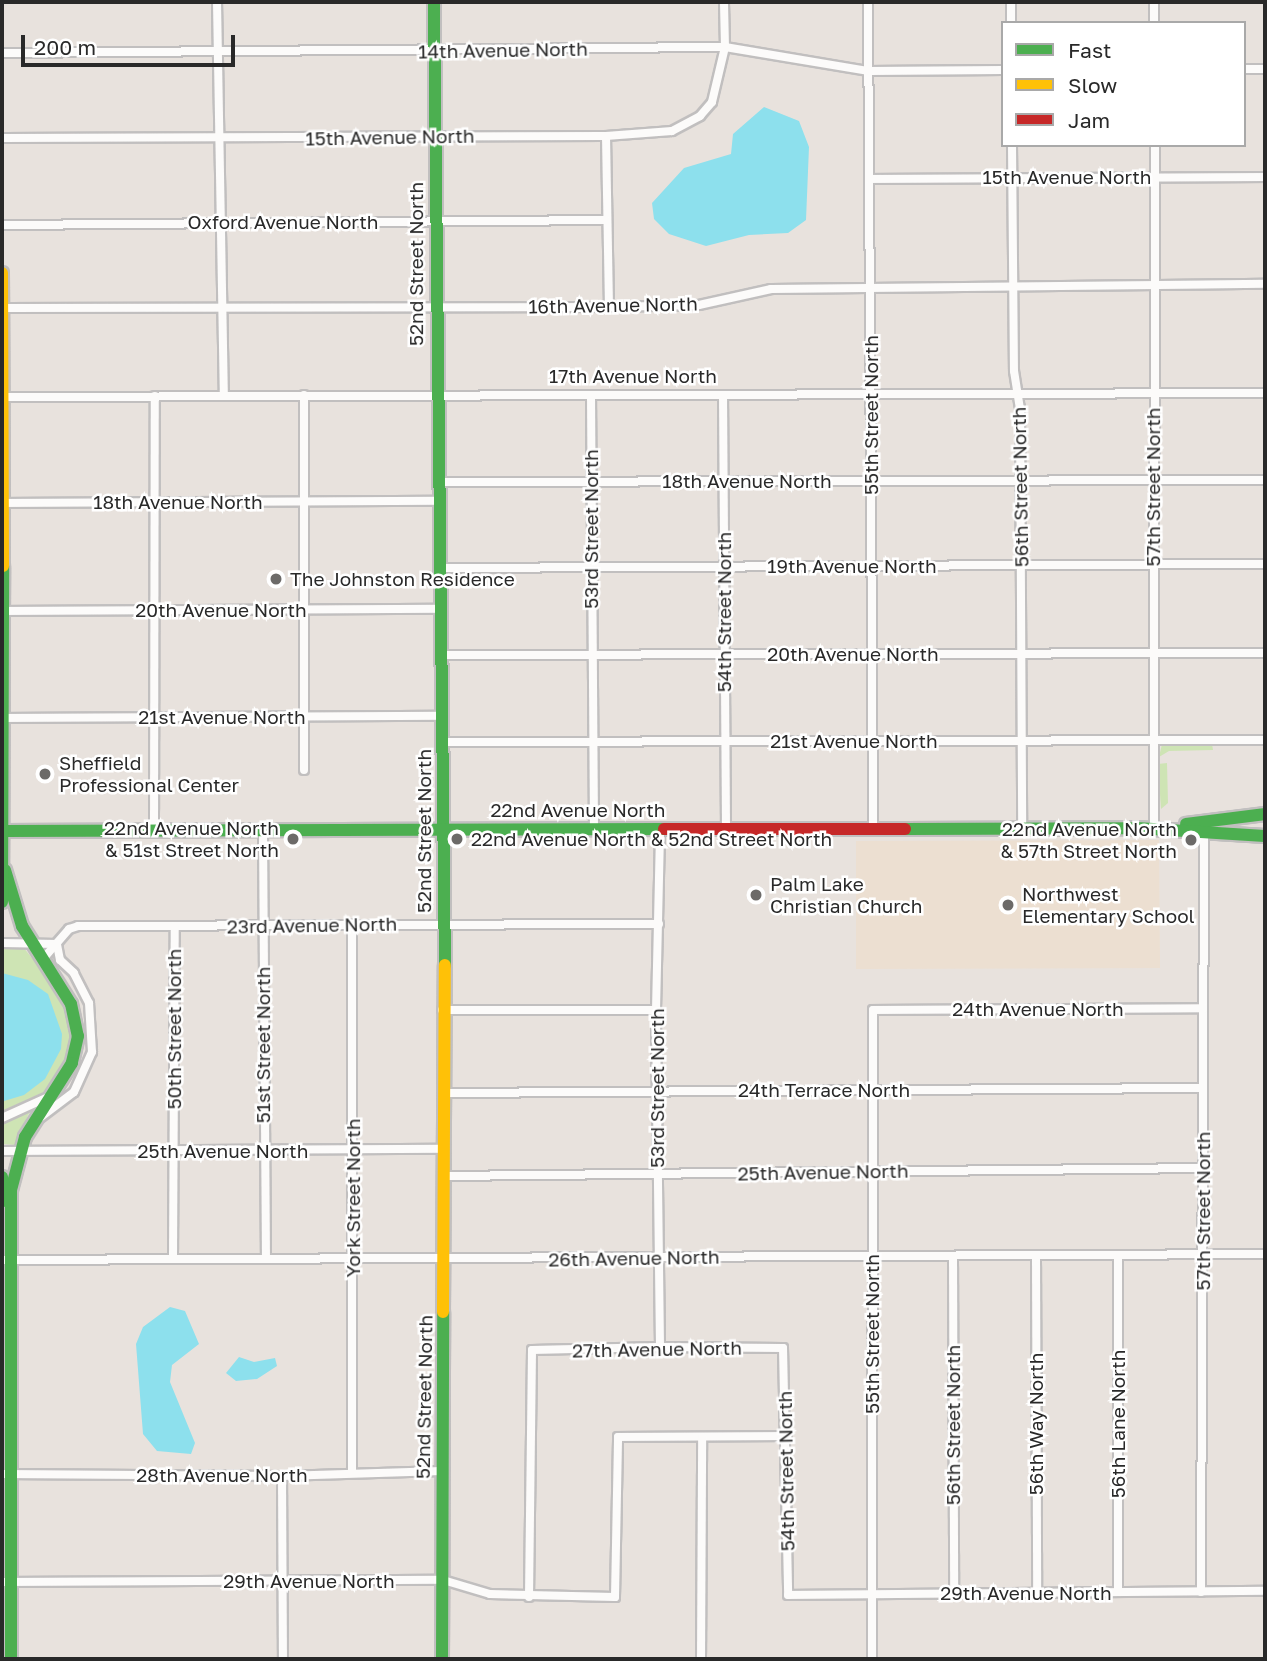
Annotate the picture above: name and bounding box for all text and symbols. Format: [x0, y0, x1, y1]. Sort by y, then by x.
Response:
scale bar [24, 21, 238, 65]
legend [1001, 21, 1246, 147]
text: 200 m [34, 34, 96, 60]
street label: 14th Avenue North [418, 37, 588, 63]
text: Fast [1068, 37, 1111, 63]
text: Slow [1068, 72, 1117, 98]
text: Jam [1068, 107, 1110, 133]
street label: 15th Avenue North [305, 124, 475, 150]
street label: 15th Avenue North [982, 166, 1152, 188]
street label: 52nd Street North [405, 182, 427, 346]
street label: Oxford Avenue North [188, 211, 378, 233]
street label: 16th Avenue North [528, 292, 698, 318]
street label: 55th Street North [860, 335, 882, 495]
street label: 17th Avenue North [549, 365, 717, 387]
street label: 56th Street North [1007, 407, 1033, 567]
street label: 57th Street North [1142, 407, 1164, 567]
street label: 53rd Street North [580, 449, 602, 609]
street label: 18th Avenue North [662, 470, 832, 492]
street label: 18th Avenue North [93, 491, 263, 513]
street label: 54th Street North [713, 532, 735, 692]
street label: 19th Avenue North [767, 555, 937, 577]
place label: The Johnston Residence [290, 568, 515, 590]
marker: The Johnston Residence [268, 571, 284, 587]
street label: 20th Avenue North [135, 599, 307, 621]
street label: 20th Avenue North [767, 643, 939, 665]
street label: 21st Avenue North [138, 706, 306, 728]
street label: 21st Avenue North [770, 730, 938, 752]
street label: 52nd Street North [413, 749, 435, 913]
place label: Sheffield Professional Center [59, 752, 239, 796]
marker: Sheffield Professional Center [37, 766, 53, 782]
street label: 22nd Avenue North [491, 799, 665, 821]
place label: 22nd Avenue North & 51st Street North [104, 817, 279, 861]
place label: 22nd Avenue North & 57th Street North [1000, 818, 1177, 862]
place label: 22nd Avenue North & 52nd Street North [471, 828, 832, 850]
marker: 22nd Avenue North & 51st Street North [285, 831, 301, 847]
marker: 22nd Avenue North & 52nd Street North [449, 831, 465, 847]
marker: 22nd Avenue North & 57th Street North [1183, 832, 1199, 848]
place label: Palm Lake Christian Church [770, 873, 922, 917]
place label: Northwest Elementary School [1022, 883, 1195, 927]
marker: Palm Lake Christian Church [748, 887, 764, 903]
marker: Northwest Elementary School [1000, 897, 1016, 913]
street label: 23rd Avenue North [227, 912, 397, 938]
street label: 50th Street North [163, 949, 185, 1109]
street label: 51st Street North [252, 967, 274, 1123]
street label: 24th Avenue North [952, 998, 1124, 1020]
street label: 53rd Street North [646, 1008, 668, 1168]
street label: 24th Terrace North [738, 1079, 910, 1101]
street label: York Street North [342, 1119, 364, 1277]
street label: 57th Street North [1192, 1131, 1214, 1291]
street label: 25th Avenue North [138, 1140, 308, 1162]
street label: 25th Avenue North [737, 1159, 909, 1185]
street label: 26th Avenue North [548, 1245, 720, 1271]
street label: 55th Street North [861, 1254, 883, 1414]
street label: 52nd Street North [411, 1315, 437, 1479]
street label: 27th Avenue North [572, 1336, 742, 1362]
street label: 56th Street North [942, 1345, 964, 1505]
street label: 56th Lane North [1107, 1350, 1129, 1498]
street label: 56th Way North [1025, 1353, 1047, 1495]
street label: 54th Street North [773, 1391, 799, 1551]
street label: 28th Avenue North [136, 1464, 308, 1486]
street label: 29th Avenue North [223, 1570, 395, 1592]
street label: 29th Avenue North [940, 1582, 1112, 1604]

